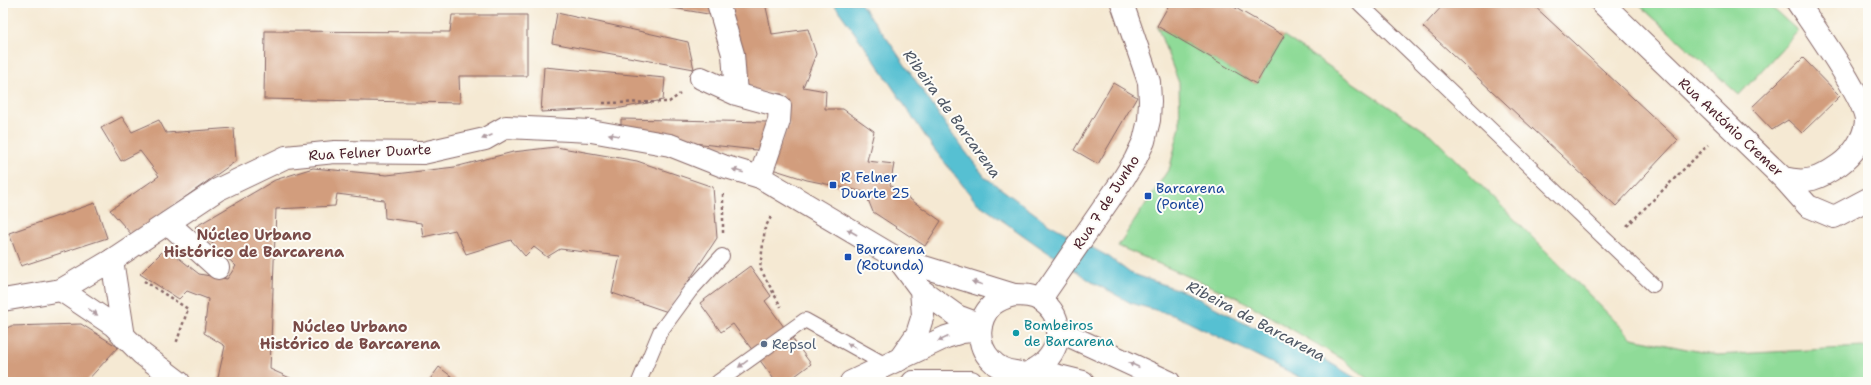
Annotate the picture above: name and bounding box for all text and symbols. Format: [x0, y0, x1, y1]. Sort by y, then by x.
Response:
water label: Ribeira de Barcarena [899, 46, 1005, 182]
street label: Rua António Cremer [1675, 74, 1787, 180]
one-way arrow [608, 132, 620, 138]
one-way arrow [481, 134, 492, 140]
street label: Rua Felner Duarte [308, 140, 432, 164]
street label: Rua 7 de Junho [1069, 152, 1143, 252]
one-way arrow [732, 168, 744, 174]
place label: R Felner Duarte 25 [841, 168, 909, 202]
place label: Barcarena (Ponte) [1156, 179, 1225, 213]
marker: R Felner Duarte 25 [828, 180, 838, 190]
marker: Barcarena (Ponte) [1143, 191, 1153, 201]
district label: Núcleo Urbano Histórico de Barcarena [164, 225, 345, 262]
one-way arrow [846, 228, 858, 235]
place label: Barcarena (Rotunda) [856, 240, 925, 274]
marker: Barcarena (Rotunda) [843, 252, 853, 262]
water label: Ribeira de Barcarena [1183, 276, 1329, 366]
one-way arrow [970, 280, 982, 286]
one-way arrow [88, 308, 99, 316]
place label: Bombeiros de Barcarena [1024, 316, 1114, 350]
district label: Núcleo Urbano Histórico de Barcarena [260, 317, 441, 354]
marker: Bombeiros de Barcarena [1011, 328, 1021, 338]
place label: Repsol [772, 335, 817, 353]
one-way arrow [937, 336, 948, 342]
marker: Repsol [759, 339, 769, 349]
one-way arrow [846, 343, 858, 349]
one-way arrow [738, 360, 749, 368]
one-way arrow [1129, 362, 1140, 368]

